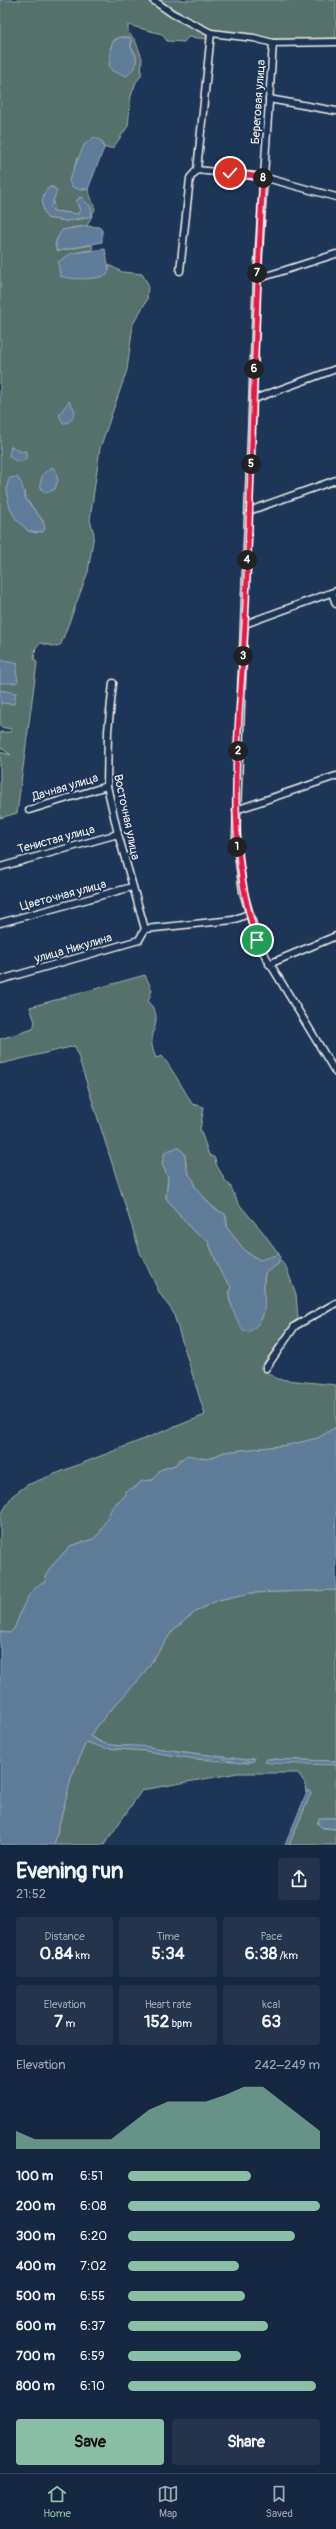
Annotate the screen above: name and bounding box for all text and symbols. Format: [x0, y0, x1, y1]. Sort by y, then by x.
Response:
street label: Береговая улица [248, 59, 269, 145]
pin [213, 156, 247, 190]
icon: check [219, 162, 241, 184]
pin: 8 [253, 168, 273, 188]
text: 8 [260, 171, 266, 184]
pin: 7 [247, 263, 267, 283]
text: 7 [254, 266, 260, 279]
pin: 6 [244, 359, 264, 379]
text: 6 [251, 362, 257, 375]
pin: 5 [241, 454, 261, 474]
text: 5 [248, 457, 254, 470]
pin: 4 [237, 550, 257, 570]
text: 4 [244, 553, 250, 566]
pin: 3 [233, 646, 253, 666]
text: 3 [240, 649, 246, 662]
pin: 2 [228, 741, 248, 761]
text: 2 [235, 744, 241, 757]
street label: Дачная улица [29, 770, 101, 805]
street label: Восточная улица [110, 773, 143, 862]
street label: Тенистая улица [16, 822, 97, 857]
pin: 1 [227, 837, 247, 857]
text: 1 [235, 840, 239, 853]
street label: Цветочная улица [18, 877, 108, 914]
pin [240, 923, 274, 957]
icon: arrive [246, 929, 268, 951]
street label: улица Никулина [32, 930, 114, 967]
text: Evening run [16, 1857, 124, 1885]
button: share [278, 1858, 320, 1900]
text: 21:52 [16, 1886, 46, 1902]
text: Distance [45, 1930, 85, 1943]
text: Time [156, 1930, 179, 1943]
text: Pace [260, 1930, 282, 1943]
text: 0.84 [39, 1943, 73, 1964]
text: 5:34 [151, 1943, 185, 1964]
text: 6:38 [245, 1943, 277, 1964]
text: km [73, 1949, 90, 1962]
text: /km [277, 1949, 298, 1962]
text: Elevation [44, 1998, 86, 2011]
text: Heart rate [145, 1998, 191, 2011]
text: kcal [262, 1998, 280, 2011]
text: 7 [54, 2011, 63, 2032]
text: 152 [144, 2011, 169, 2032]
text: 63 [262, 2011, 281, 2032]
text: m [63, 2017, 75, 2030]
text: bpm [169, 2017, 192, 2030]
text: Elevation [16, 2057, 66, 2073]
text: 242–249 m [254, 2057, 320, 2073]
text: 100 m [16, 2168, 53, 2184]
text: 6:51 [80, 2168, 103, 2184]
text: 200 m [16, 2198, 55, 2214]
text: 6:08 [80, 2198, 106, 2214]
text: 300 m [16, 2228, 55, 2244]
text: 6:20 [80, 2228, 107, 2244]
text: 400 m [16, 2258, 56, 2274]
text: 7:02 [80, 2258, 107, 2274]
text: 500 m [16, 2288, 55, 2304]
text: 6:55 [80, 2288, 105, 2304]
text: 600 m [16, 2318, 56, 2334]
text: 6:37 [80, 2318, 105, 2334]
text: 700 m [16, 2348, 55, 2364]
text: 6:59 [80, 2348, 105, 2364]
text: 800 m [16, 2378, 55, 2394]
text: 6:10 [80, 2378, 105, 2394]
button: Save [16, 2419, 164, 2465]
button: Share [172, 2419, 320, 2465]
tab: Home [43, 2483, 71, 2520]
tab: Map [157, 2483, 179, 2520]
tab: Saved [266, 2483, 293, 2520]

